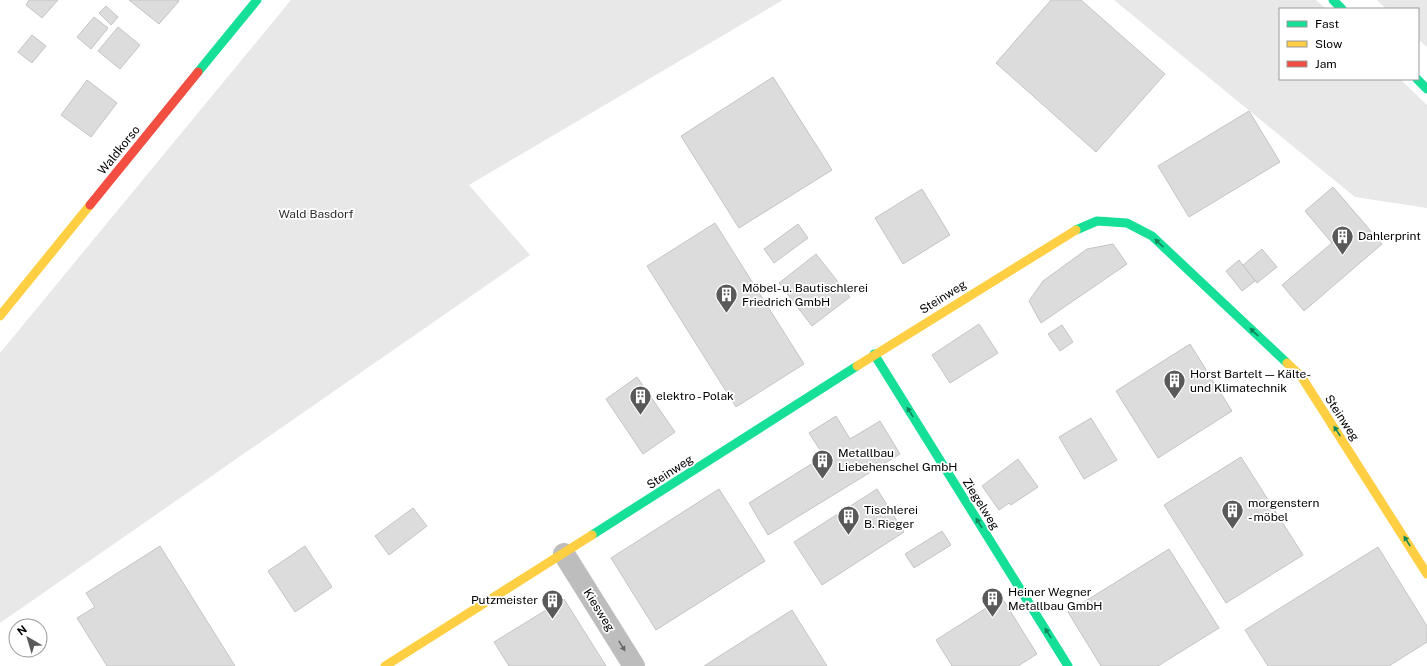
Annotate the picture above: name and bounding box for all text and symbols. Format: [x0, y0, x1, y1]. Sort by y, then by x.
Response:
legend [1279, 8, 1419, 80]
text: Fast [1315, 17, 1340, 31]
text: Slow [1315, 37, 1343, 51]
text: Jam [1315, 57, 1337, 71]
street label: Waldkorso [95, 123, 143, 177]
park label: Wald Basdorf [278, 207, 354, 221]
building icon: Dahlerprint [1329, 223, 1355, 256]
place label: Dahlerprint [1358, 229, 1421, 243]
one-way arrow [1155, 239, 1164, 248]
street label: Steinweg [917, 277, 969, 317]
place label: Möbel- u. Bautischlerei Friedrich GmbH [742, 281, 868, 309]
building icon: Möbel- u. Bautischlerei Friedrich GmbH [713, 282, 739, 315]
one-way arrow [1249, 327, 1259, 337]
place label: Horst Bartelt — Kälte- und Klimatechnik [1190, 367, 1311, 395]
building icon: Horst Bartelt — Kälte- und Klimatechnik [1161, 368, 1187, 401]
building icon: elektro - Polak [627, 383, 653, 416]
place label: elektro - Polak [656, 389, 734, 403]
street label: Steinweg [1322, 392, 1362, 444]
one-way arrow [906, 407, 914, 417]
one-way arrow [1333, 426, 1340, 437]
place label: Metallbau Liebehenschel GmbH [838, 446, 957, 474]
building icon: Metallbau Liebehenschel GmbH [809, 447, 835, 480]
street label: Steinweg [644, 452, 696, 492]
street label: Ziegelweg [960, 476, 1002, 532]
place label: morgenstern - möbel [1248, 496, 1320, 524]
building icon: morgenstern - möbel [1220, 497, 1246, 530]
place label: Tischlerei B. Rieger [864, 503, 918, 531]
building icon: Tischlerei B. Rieger [836, 504, 862, 537]
one-way arrow [975, 518, 983, 528]
one-way arrow [1403, 535, 1410, 547]
place label: Heiner Wegner Metallbau GmbH [1008, 585, 1102, 613]
street label: Kiesweg [580, 586, 618, 634]
building icon: Heiner Wegner Metallbau GmbH [979, 586, 1005, 619]
building icon: Putzmeister [540, 587, 566, 620]
place label: Putzmeister [471, 593, 538, 607]
north arrow [8, 618, 48, 658]
text: N [15, 623, 29, 637]
one-way arrow [1044, 627, 1051, 639]
one-way arrow [618, 641, 626, 651]

